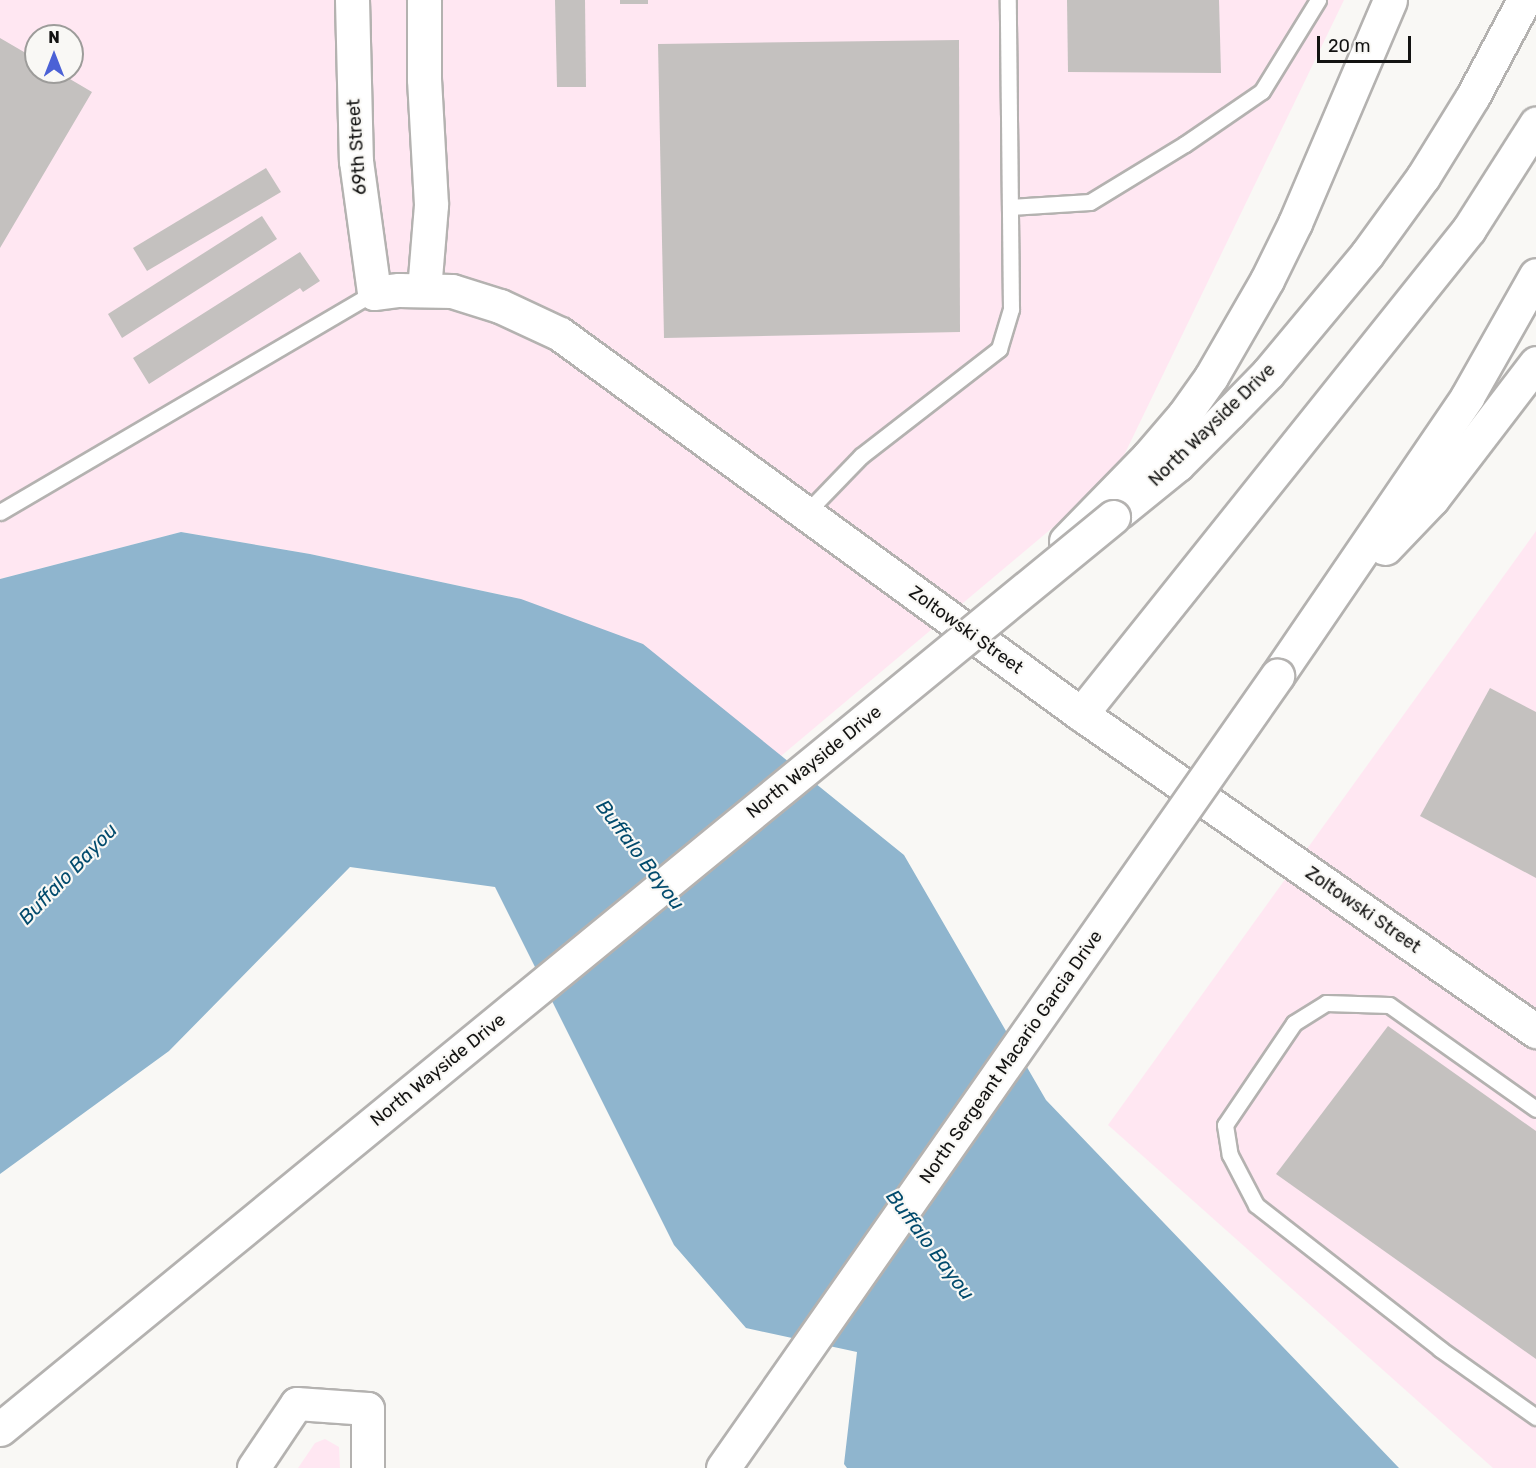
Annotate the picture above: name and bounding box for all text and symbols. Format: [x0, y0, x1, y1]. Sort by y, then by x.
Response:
north arrow [24, 24, 84, 84]
scale bar [1320, 24, 1414, 62]
text: N [48, 28, 60, 47]
text: 20 m [1328, 35, 1370, 57]
street label: 69th Street [343, 98, 371, 196]
street label: North Wayside Drive [1144, 359, 1280, 491]
street label: Zoltowski Street [905, 581, 1027, 679]
street label: North Wayside Drive [742, 701, 886, 823]
water label: Buffalo Bayou [591, 795, 689, 915]
water label: Buffalo Bayou [14, 818, 122, 930]
street label: Zoltowski Street [1301, 862, 1425, 958]
street label: North Sergeant Macario Garcia Drive [915, 926, 1107, 1188]
street label: North Wayside Drive [366, 1009, 510, 1131]
water label: Buffalo Bayou [881, 1185, 979, 1305]

